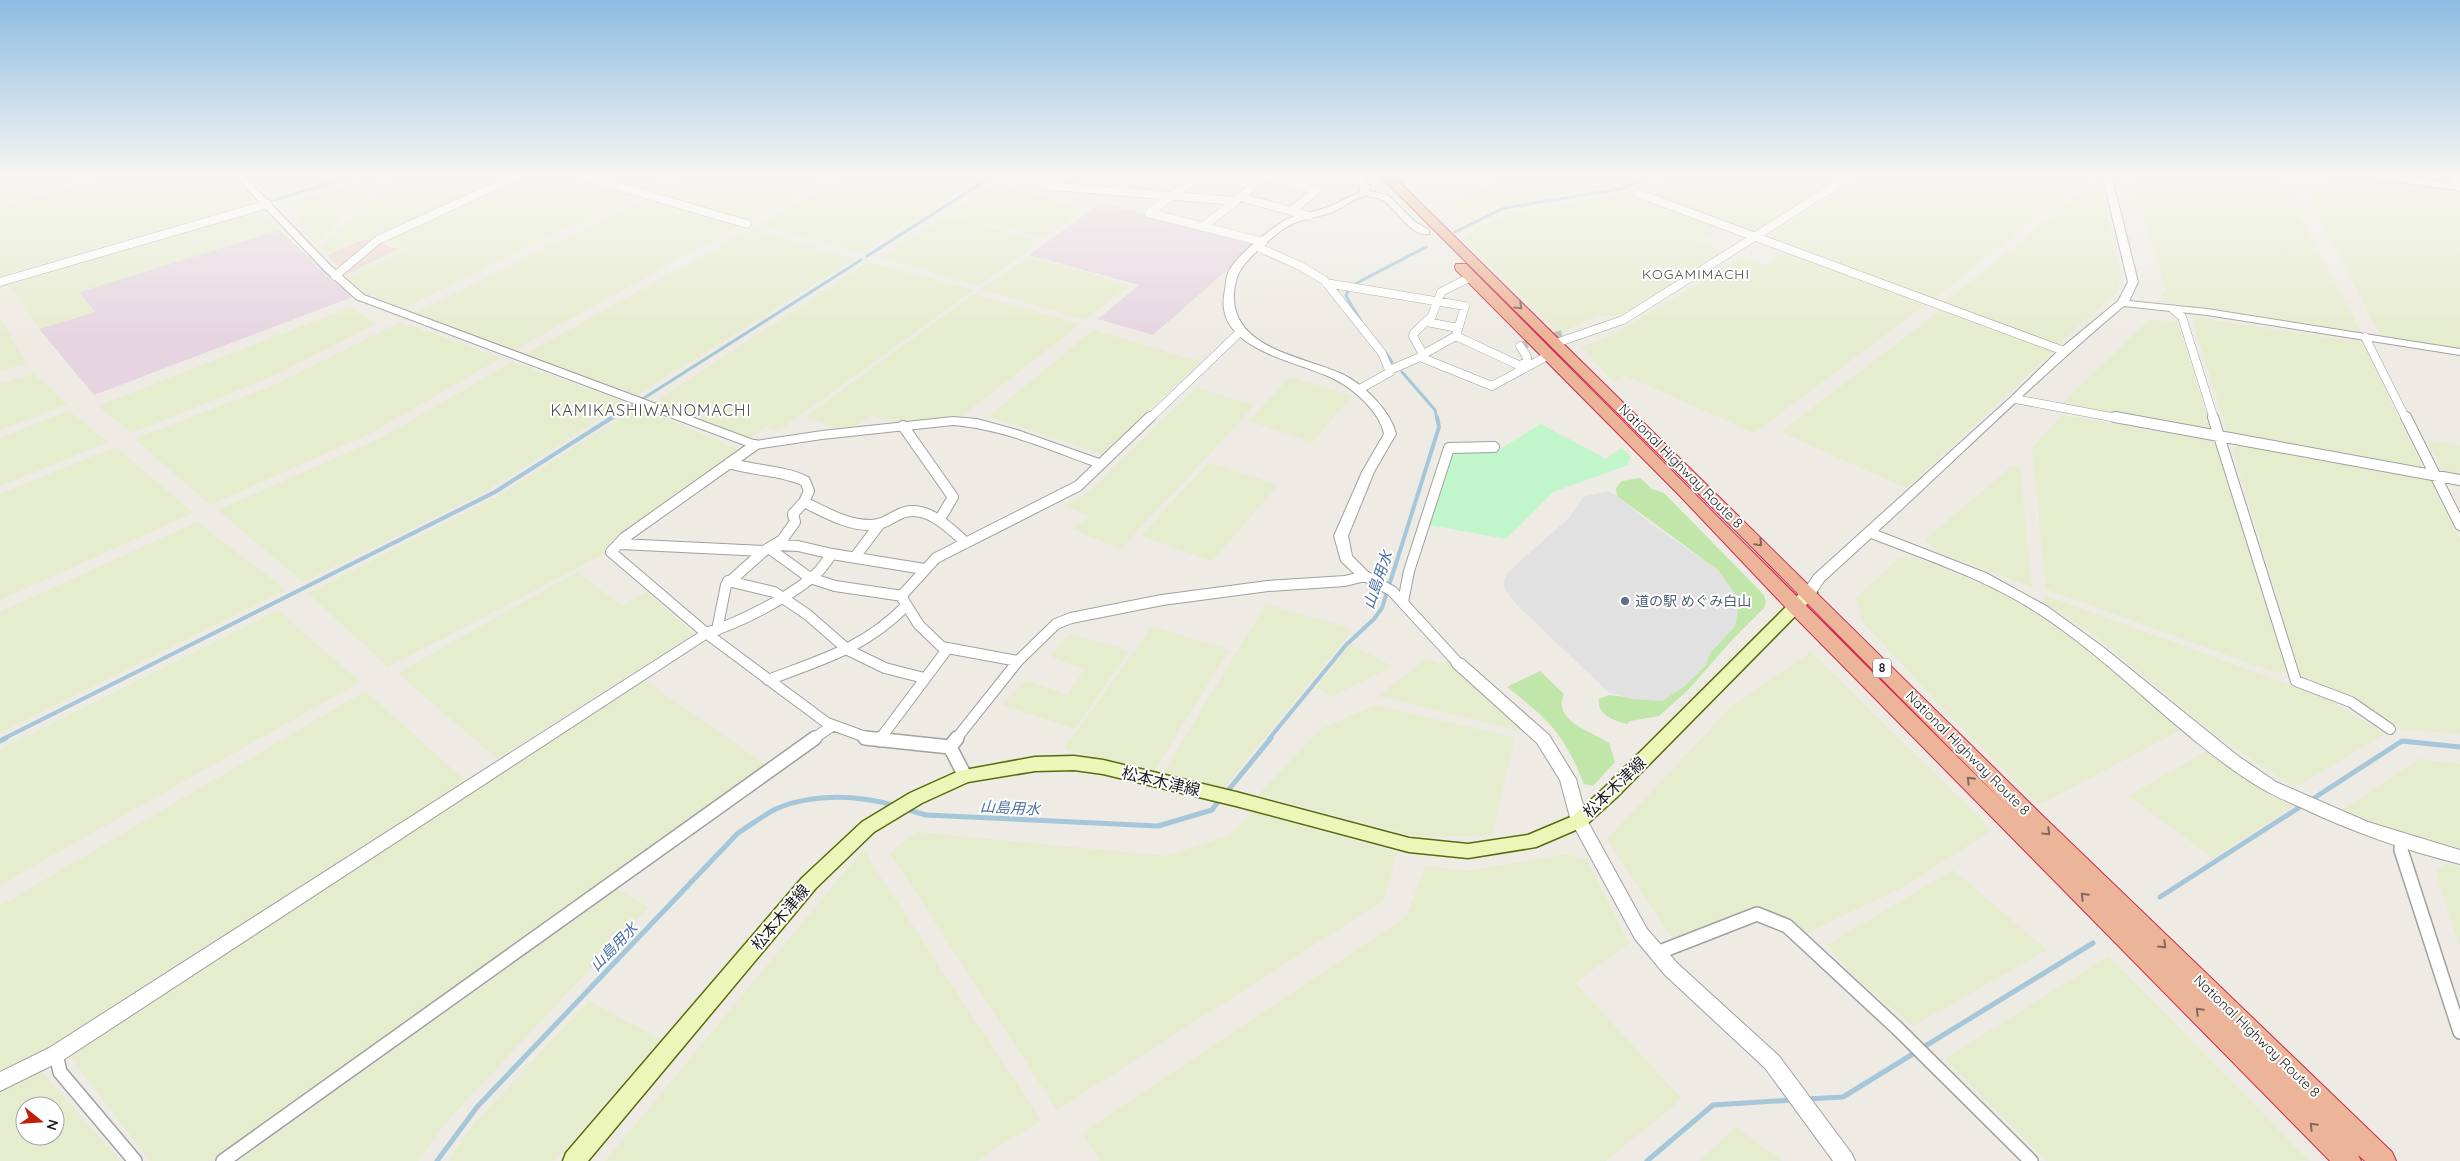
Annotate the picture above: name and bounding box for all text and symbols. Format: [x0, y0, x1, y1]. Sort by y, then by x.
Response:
district label: KOGAMIMACHI [1642, 265, 1750, 283]
one-way arrow [1513, 300, 1522, 309]
district label: KAMIKASHIWANOMACHI [551, 400, 751, 420]
street label: National Highway Route 8 [1615, 400, 1747, 532]
one-way arrow [1753, 537, 1762, 546]
water label: 山島用水 [1359, 546, 1397, 611]
place label: 道の駅 めぐみ白山 [1635, 592, 1751, 610]
marker: 道の駅 めぐみ白山 [1619, 595, 1631, 607]
road number: 8 [1873, 658, 1891, 678]
street label: National Highway Route 8 [1902, 687, 2034, 819]
street label: 松本木津線 [1578, 752, 1650, 822]
street label: 松本木津線 [1120, 762, 1202, 800]
one-way arrow [1967, 777, 1976, 786]
water label: 山島用水 [980, 796, 1042, 819]
one-way arrow [2041, 826, 2050, 835]
street label: 松本木津線 [747, 880, 813, 954]
one-way arrow [2081, 893, 2090, 902]
water label: 山島用水 [586, 917, 643, 975]
one-way arrow [2157, 939, 2166, 948]
street label: National Highway Route 8 [2190, 971, 2324, 1101]
one-way arrow [2196, 1008, 2205, 1017]
north arrow [15, 1096, 65, 1146]
text: N [42, 1117, 63, 1132]
one-way arrow [2310, 1123, 2319, 1132]

